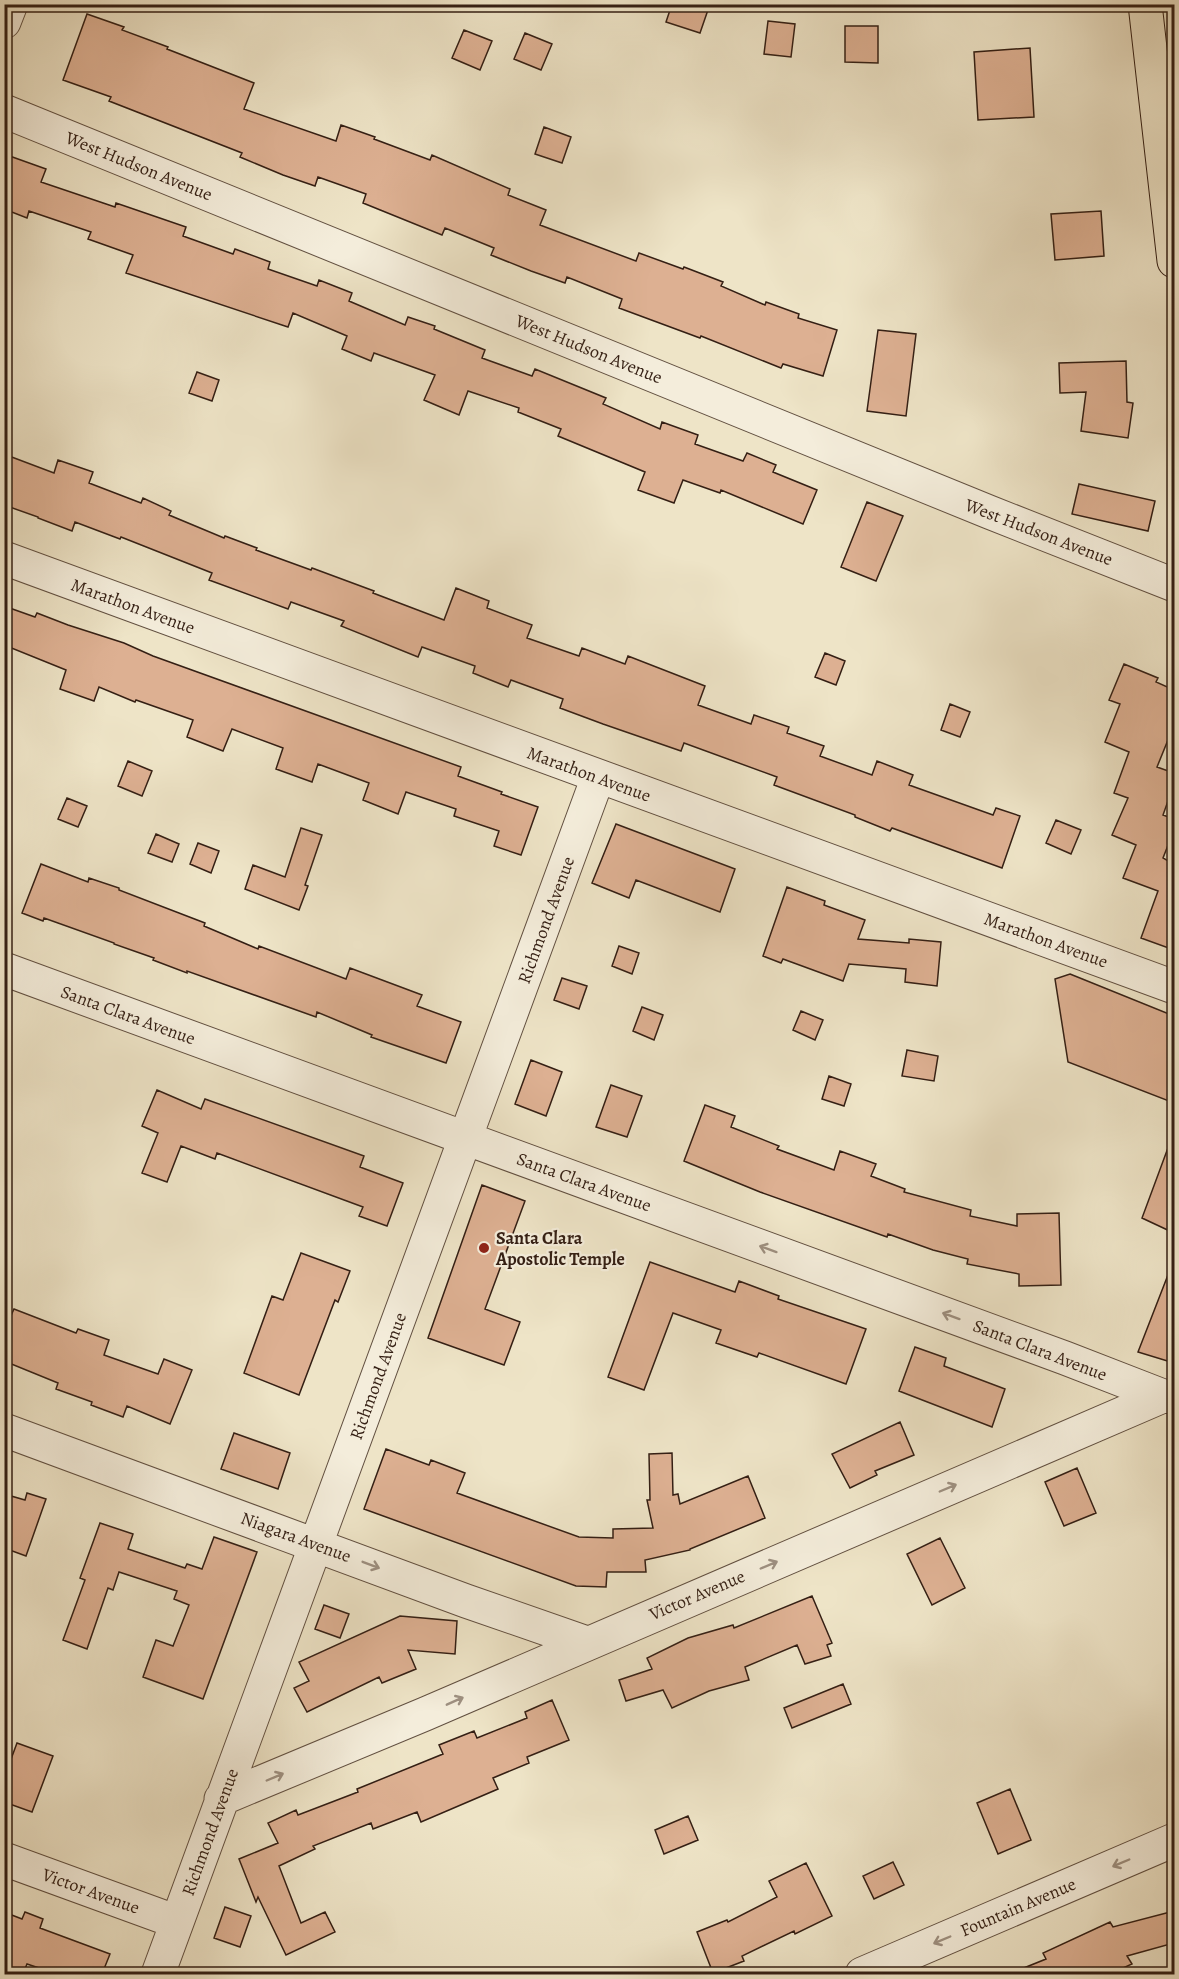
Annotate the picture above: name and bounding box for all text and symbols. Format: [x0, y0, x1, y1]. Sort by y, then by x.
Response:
street label: West Hudson Avenue [61, 125, 216, 206]
street label: West Hudson Avenue [511, 308, 666, 389]
street label: West Hudson Avenue [961, 492, 1116, 571]
street label: Marathon Avenue [68, 572, 198, 640]
street label: Marathon Avenue [524, 740, 654, 808]
street label: Richmond Avenue [512, 853, 580, 987]
street label: Marathon Avenue [981, 906, 1111, 974]
street label: Santa Clara Avenue [57, 979, 199, 1051]
street label: Santa Clara Avenue [513, 1146, 655, 1218]
place label: Santa Clara Apostolic Temple [495, 1226, 625, 1271]
marker: Santa Clara Apostolic Temple [477, 1241, 491, 1255]
one-way arrow [759, 1243, 778, 1254]
street label: Richmond Avenue [344, 1309, 412, 1443]
one-way arrow [942, 1310, 961, 1321]
street label: Santa Clara Avenue [970, 1313, 1110, 1387]
one-way arrow [938, 1482, 957, 1493]
street label: Niagara Avenue [238, 1506, 354, 1568]
one-way arrow [759, 1559, 777, 1570]
one-way arrow [361, 1560, 380, 1571]
street label: Victor Avenue [644, 1564, 749, 1626]
one-way arrow [445, 1695, 464, 1706]
street label: Richmond Avenue [176, 1765, 244, 1899]
one-way arrow [266, 1771, 284, 1782]
one-way arrow [1112, 1858, 1130, 1869]
street label: Victor Avenue [38, 1862, 143, 1920]
street label: Fountain Avenue [957, 1872, 1079, 1942]
one-way arrow [933, 1935, 951, 1946]

